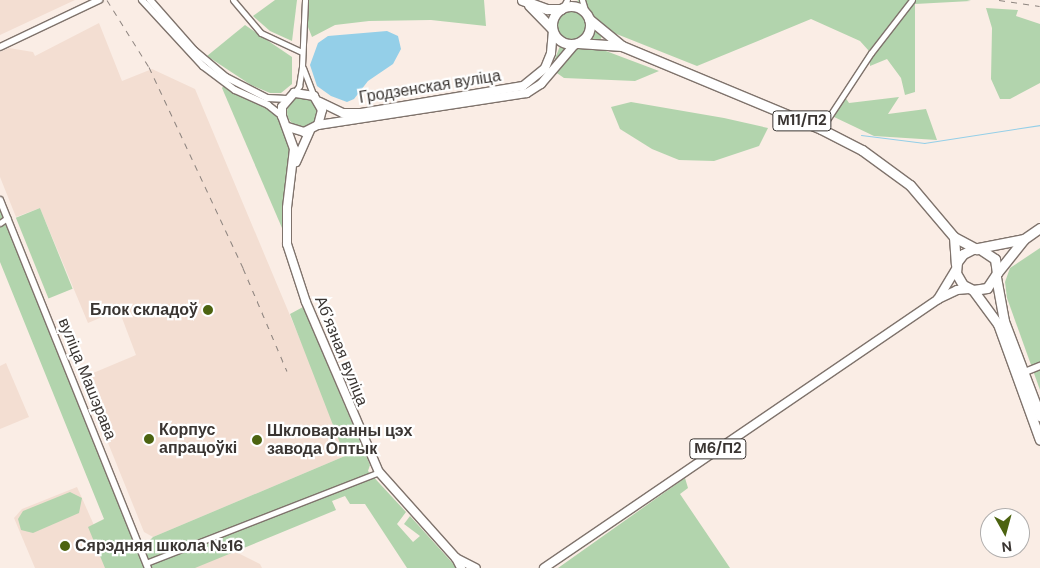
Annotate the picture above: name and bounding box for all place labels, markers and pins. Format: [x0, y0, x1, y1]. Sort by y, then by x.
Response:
place label: Блок складоў [90, 300, 198, 320]
marker: Блок складоў [202, 304, 214, 316]
place label: Корпус апрацоўкі [159, 420, 237, 458]
place label: Шкловаранны цэх завода Оптык [267, 421, 412, 459]
marker: Корпус апрацоўкі [143, 433, 155, 445]
marker: Шкловаранны цэх завода Оптык [251, 434, 263, 446]
place label: Сярэдняя школа №16 [75, 536, 243, 556]
marker: Сярэдняя школа №16 [59, 540, 71, 552]

